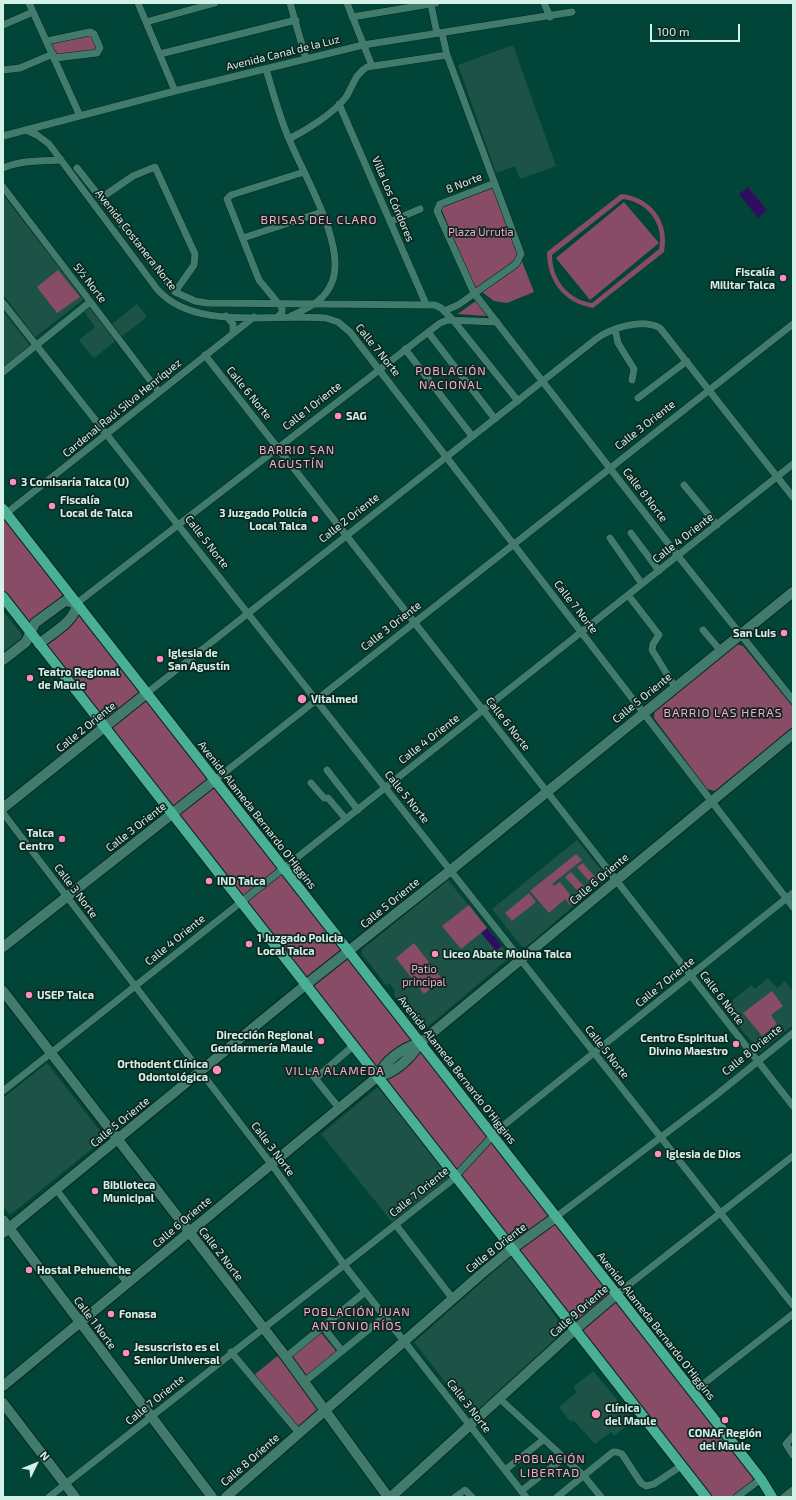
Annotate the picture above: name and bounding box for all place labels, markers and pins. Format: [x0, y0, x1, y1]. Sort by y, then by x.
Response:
place label: Fiscalía Militar Talca [710, 265, 775, 291]
marker: Fiscalía Militar Talca [778, 273, 788, 283]
place label: SAG [346, 409, 367, 423]
marker: SAG [333, 411, 343, 421]
place label: 3 Comisaría Talca (U) [21, 475, 129, 489]
marker: 3 Comisaría Talca (U) [8, 477, 18, 487]
place label: Fiscalía Local de Talca [60, 493, 133, 519]
marker: Fiscalía Local de Talca [47, 501, 57, 511]
place label: 3 Juzgado Policía Local Talca [219, 506, 307, 532]
marker: 3 Juzgado Policía Local Talca [310, 514, 320, 524]
place label: San Luis [733, 626, 776, 640]
marker: San Luis [779, 628, 789, 638]
place label: Iglesia de San Agustín [168, 646, 230, 672]
marker: Iglesia de San Agustín [155, 654, 165, 664]
place label: Teatro Regional de Maule [38, 665, 120, 691]
marker: Teatro Regional de Maule [25, 673, 35, 683]
place label: Vitalmed [311, 692, 358, 706]
marker: Vitalmed [296, 693, 308, 705]
place label: Talca Centro [19, 826, 54, 852]
marker: Talca Centro [57, 834, 67, 844]
place label: IND Talca [217, 874, 265, 888]
marker: IND Talca [204, 876, 214, 886]
place label: 1 Juzgado Policia Local Talca [257, 931, 343, 957]
marker: 1 Juzgado Policia Local Talca [244, 939, 254, 949]
place label: Liceo Abate Molina Talca [443, 947, 571, 961]
marker: Liceo Abate Molina Talca [430, 949, 440, 959]
place label: USEP Talca [37, 988, 94, 1002]
marker: USEP Talca [24, 990, 34, 1000]
place label: Dirección Regional Gendarmería Maule [211, 1028, 313, 1054]
place label: Centro Espiritual Divino Maestro [640, 1031, 728, 1057]
marker: Dirección Regional Gendarmería Maule [316, 1036, 326, 1046]
marker: Centro Espiritual Divino Maestro [731, 1039, 741, 1049]
place label: Orthodent Clínica Odontológica [117, 1057, 208, 1083]
marker: Orthodent Clínica Odontológica [211, 1064, 223, 1076]
place label: Iglesia de Dios [666, 1147, 741, 1161]
marker: Iglesia de Dios [653, 1149, 663, 1159]
place label: Biblioteca Municipal [103, 1178, 155, 1204]
marker: Biblioteca Municipal [90, 1186, 100, 1196]
place label: Hostal Pehuenche [37, 1263, 131, 1277]
marker: Hostal Pehuenche [24, 1265, 34, 1275]
place label: Fonasa [119, 1307, 156, 1321]
marker: Fonasa [106, 1309, 116, 1319]
place label: Jesuscristo es el Senior Universal [134, 1340, 220, 1366]
marker: Jesuscristo es el Senior Universal [121, 1348, 131, 1358]
place label: Clínica del Maule [605, 1401, 656, 1427]
marker: Clínica del Maule [590, 1408, 602, 1420]
marker: CONAF Región del Maule [720, 1415, 730, 1425]
place label: CONAF Región del Maule [688, 1426, 762, 1452]

